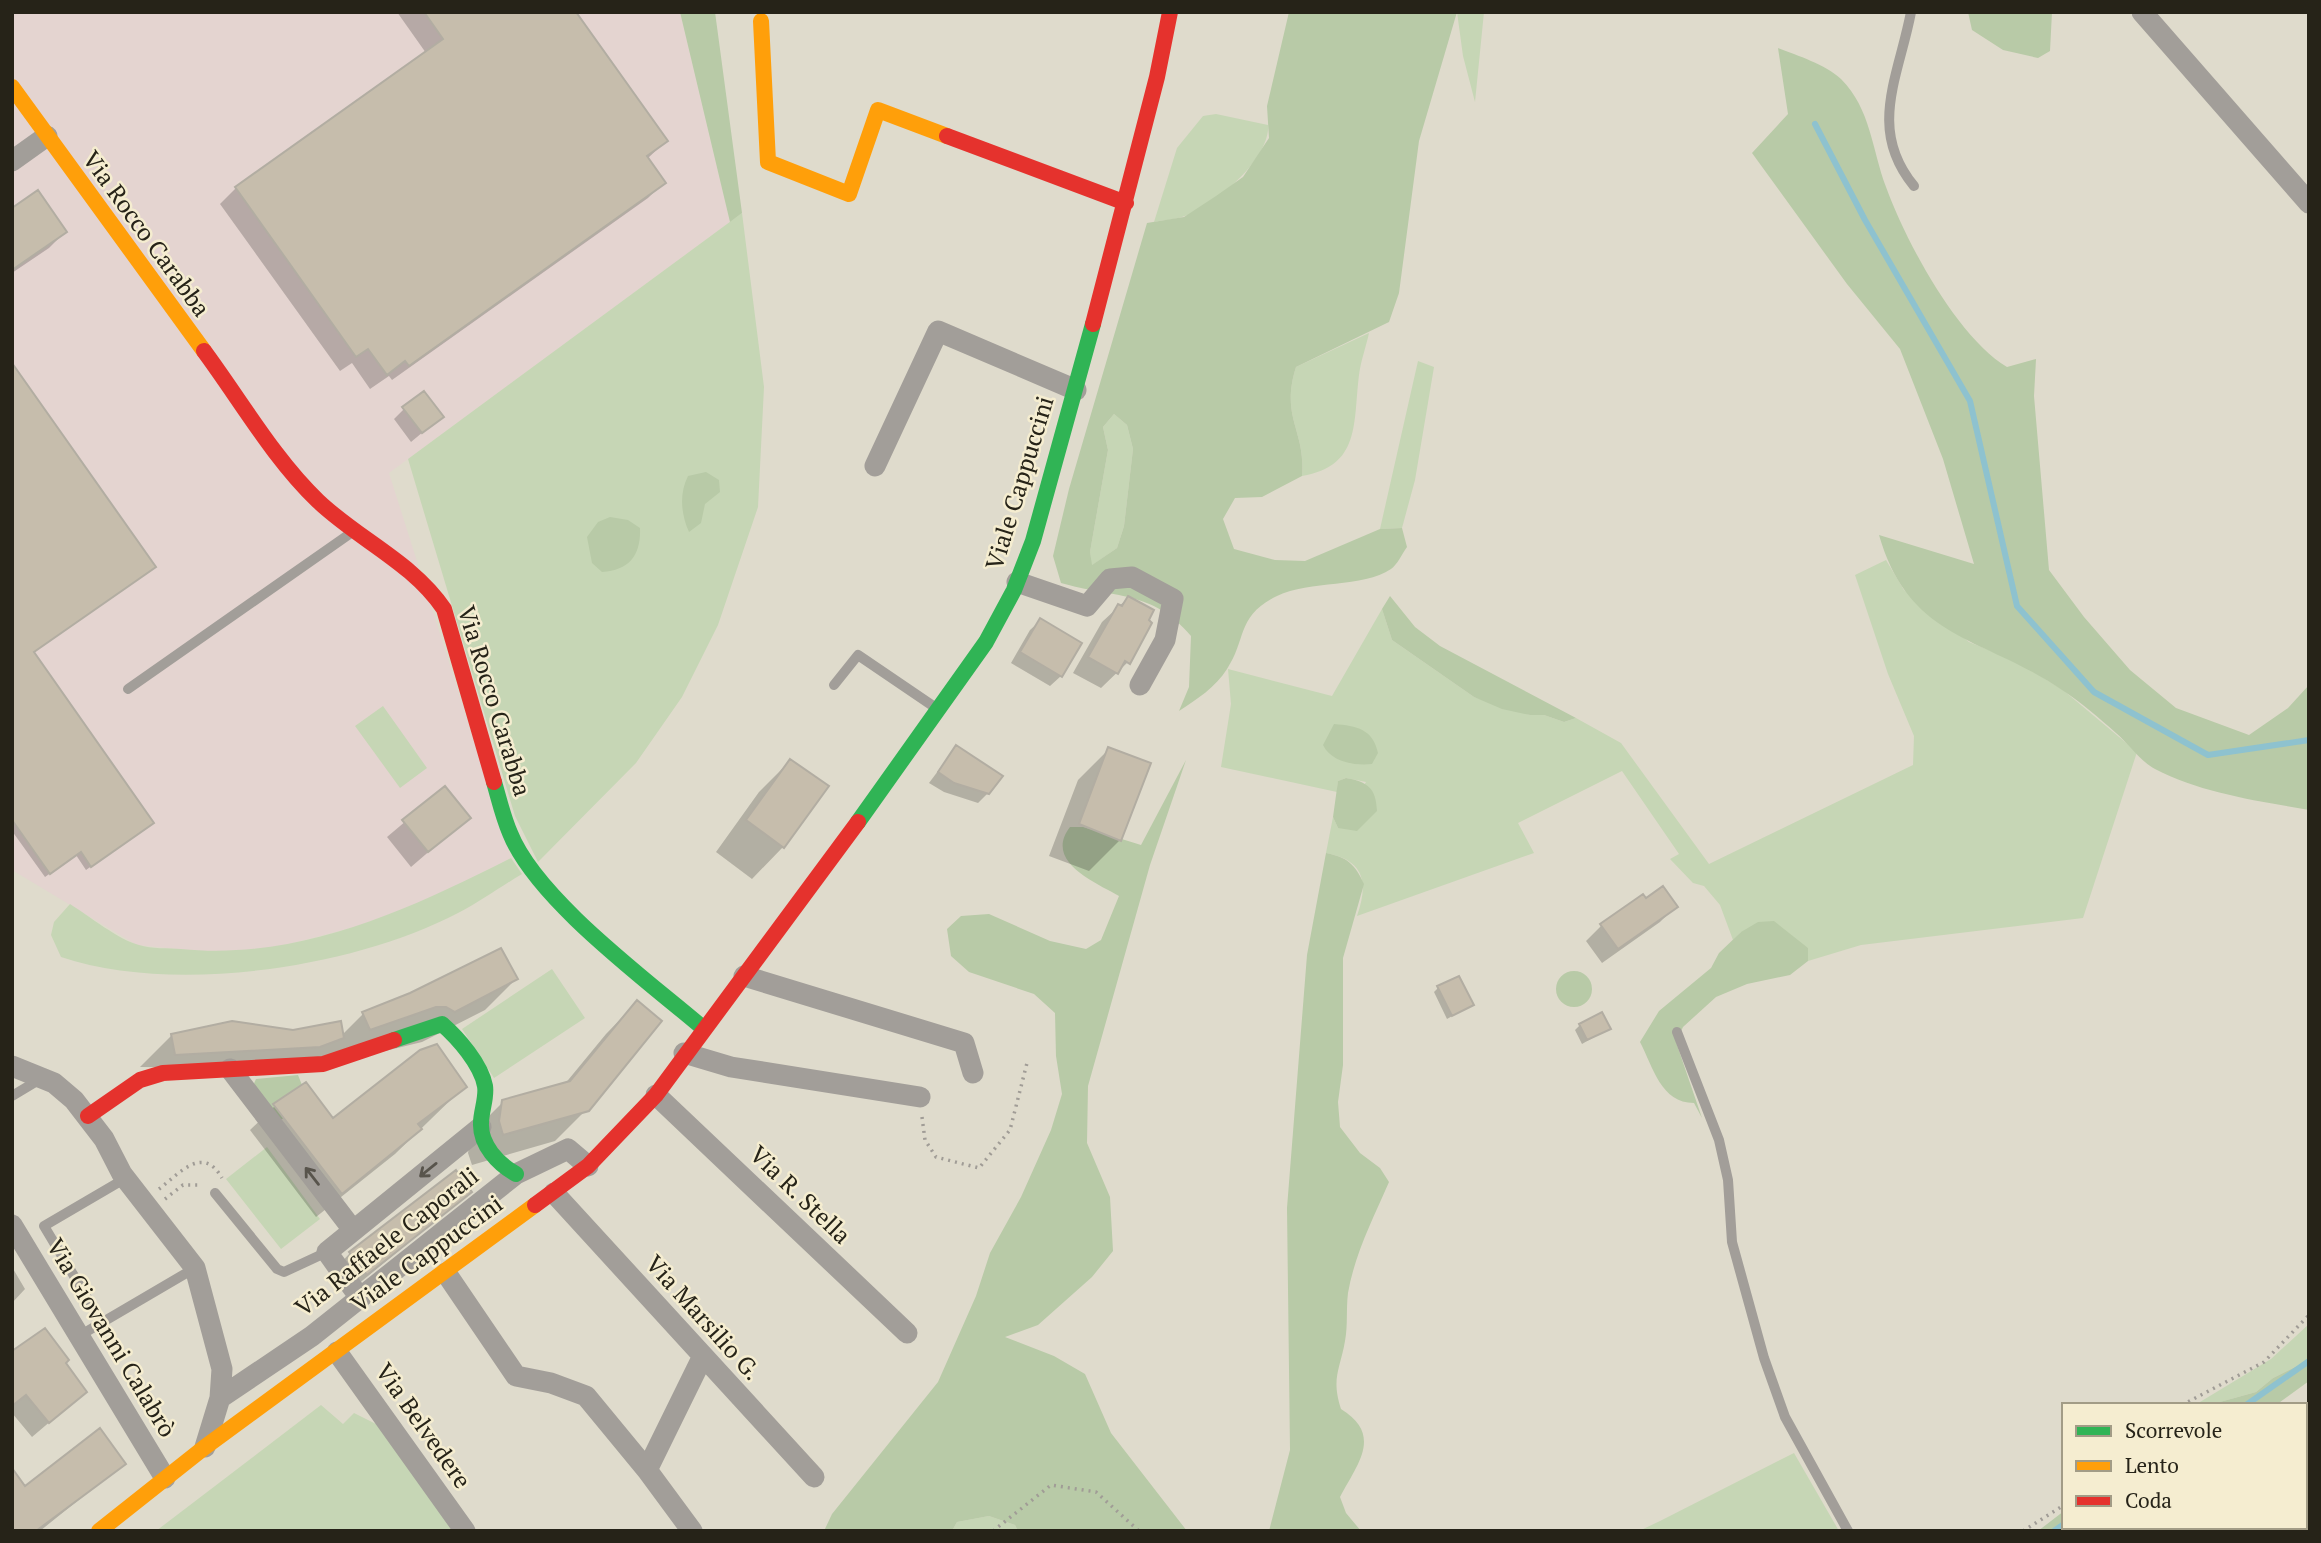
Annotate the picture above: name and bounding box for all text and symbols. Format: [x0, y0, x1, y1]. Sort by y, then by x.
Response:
street label: Via Rocco Carabba [76, 144, 218, 323]
street label: Viale Cappuccini [977, 392, 1061, 573]
street label: Via Rocco Carabba [451, 602, 539, 800]
street label: Via R. Stella [743, 1138, 858, 1251]
street label: Via Raffaele Caporali [288, 1159, 485, 1323]
one-way arrow [419, 1162, 438, 1177]
one-way arrow [304, 1167, 319, 1186]
street label: Viale Cappuccini [344, 1187, 509, 1319]
street label: Via Giovanni Calabrò [40, 1232, 184, 1443]
street label: Via Marsilio G. [639, 1248, 769, 1387]
street label: Via Belvedere [369, 1356, 479, 1494]
legend [2062, 1403, 2307, 1529]
text: Scorrevole [2125, 1416, 2222, 1444]
text: Lento [2125, 1451, 2179, 1479]
text: Coda [2125, 1486, 2172, 1514]

